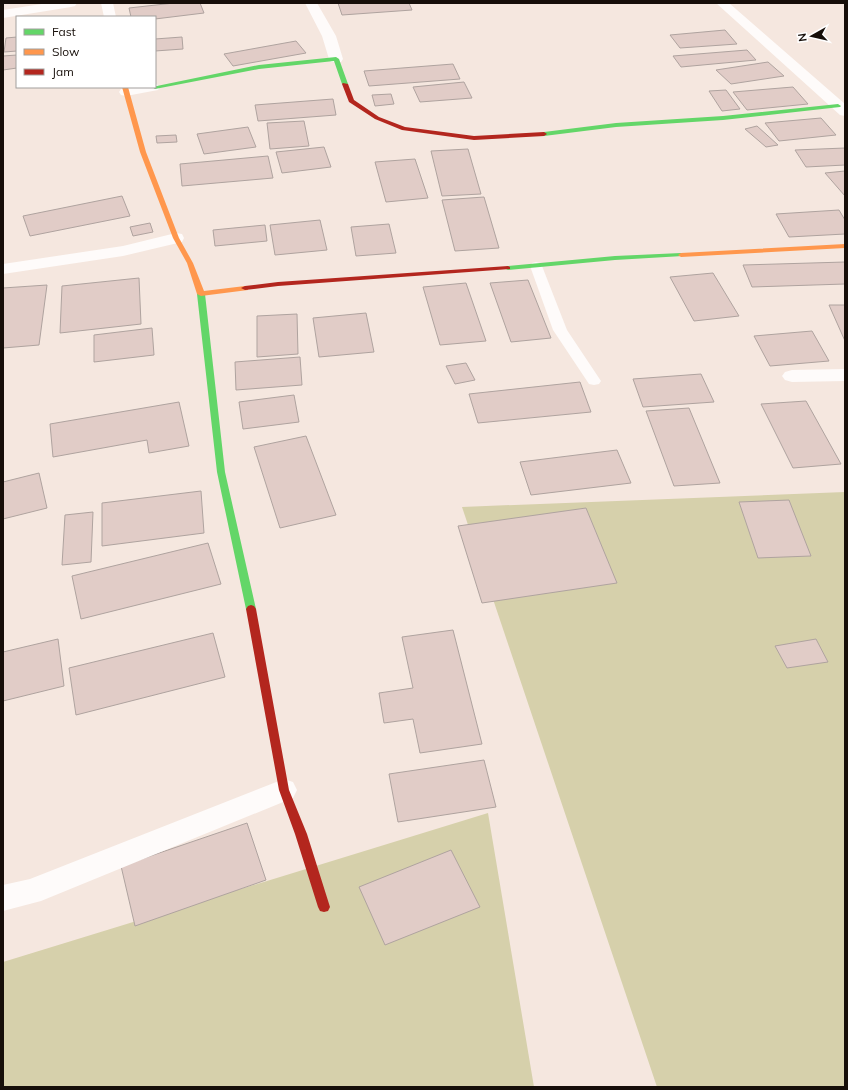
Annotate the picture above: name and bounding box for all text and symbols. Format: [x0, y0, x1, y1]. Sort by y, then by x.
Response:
legend [16, 16, 156, 88]
north arrow [792, 16, 832, 56]
text: Fast [52, 24, 76, 39]
text: N [795, 32, 810, 42]
text: Slow [52, 44, 80, 59]
text: Jam [52, 64, 74, 79]

